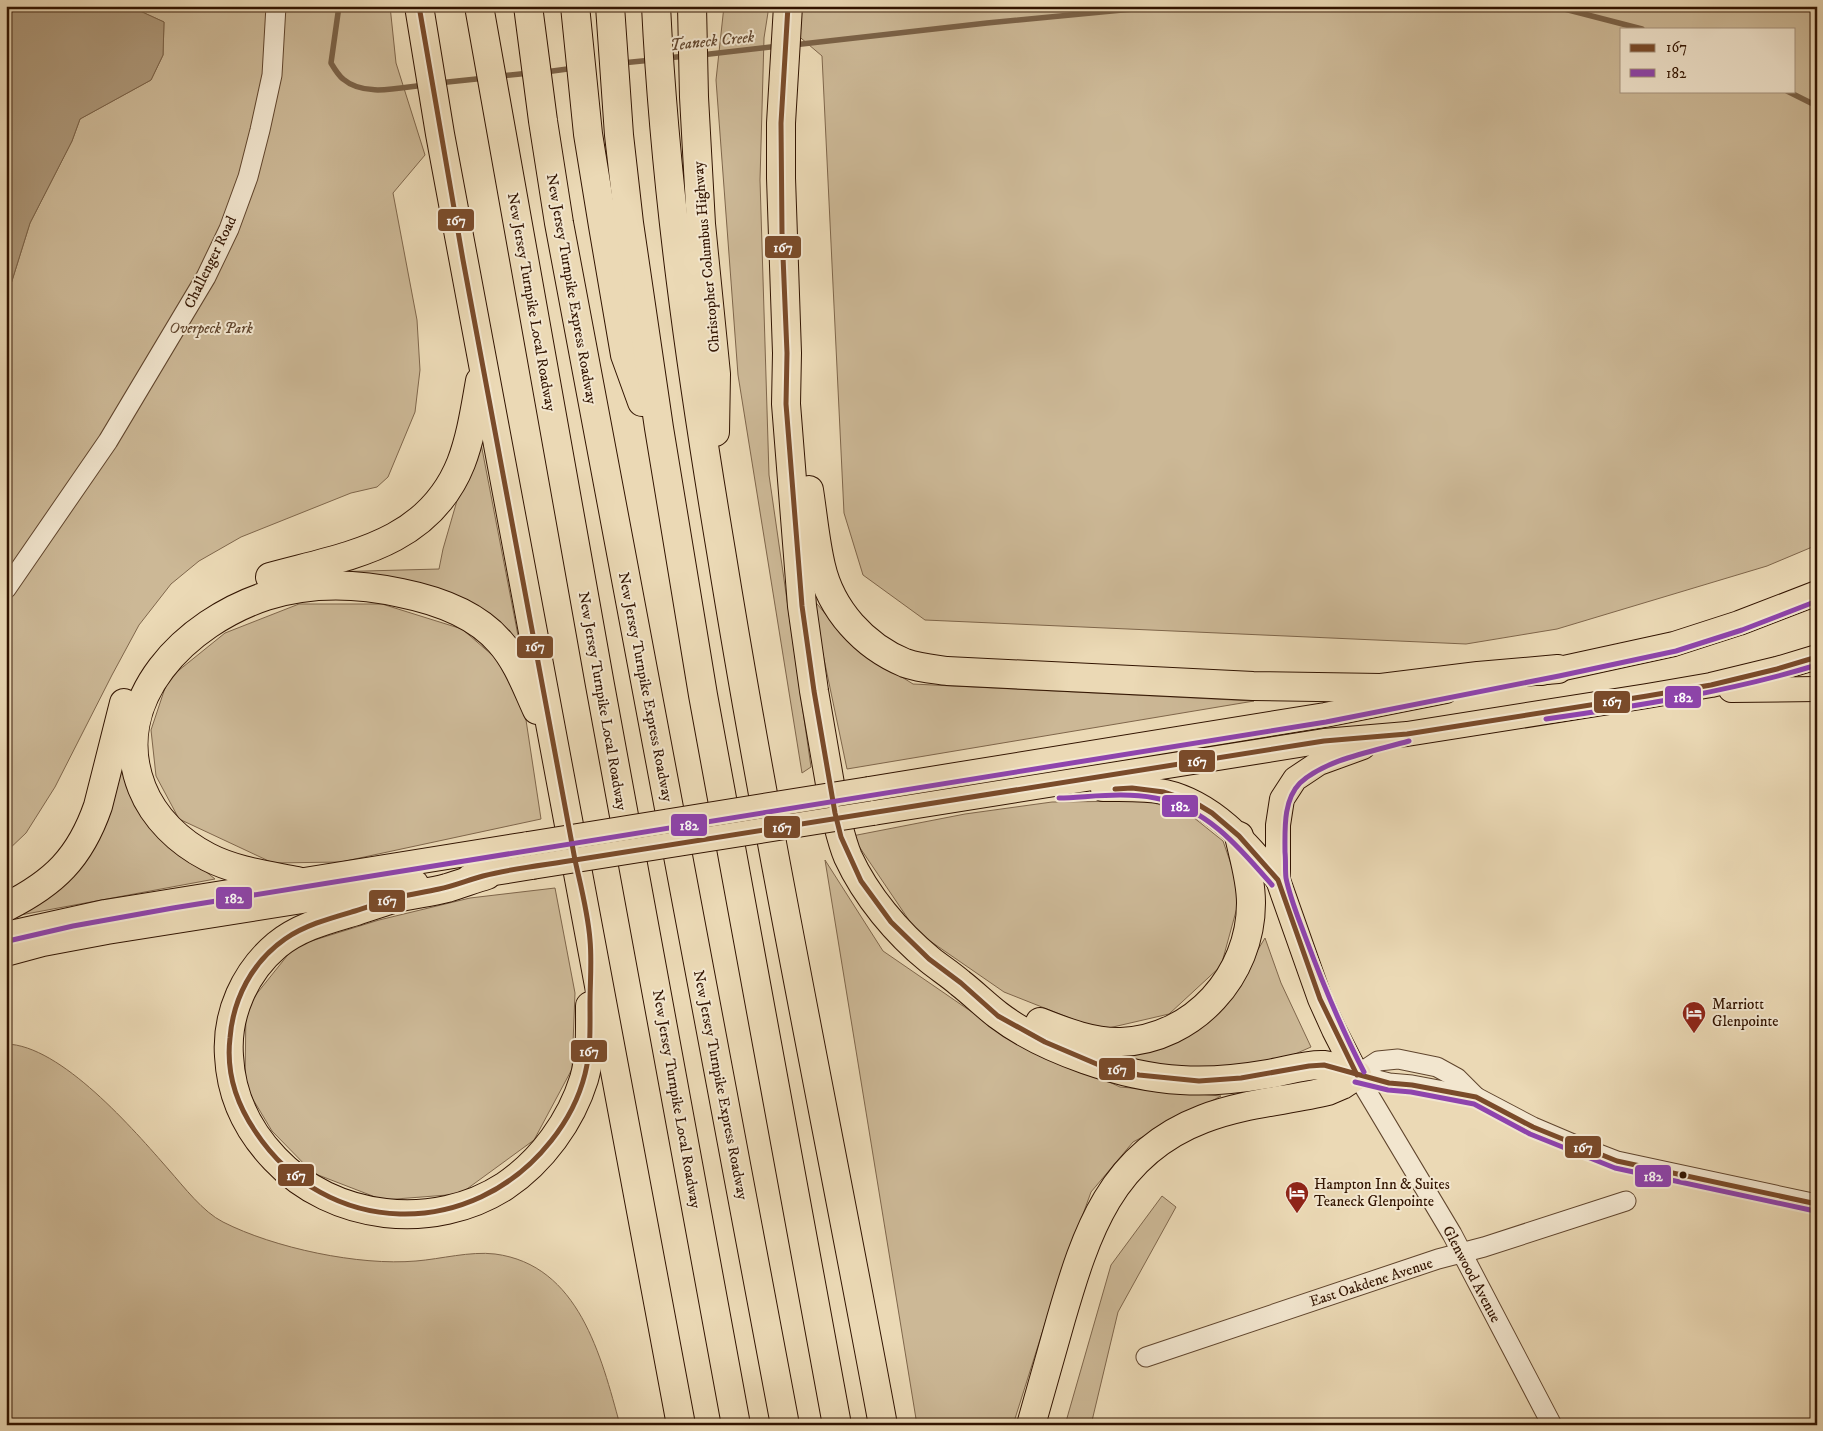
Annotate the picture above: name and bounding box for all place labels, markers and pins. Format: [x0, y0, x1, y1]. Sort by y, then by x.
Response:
place label: Marriott Glenpointe [1712, 995, 1778, 1031]
hotel icon: Marriott Glenpointe [1681, 1000, 1707, 1034]
unlabelled marker [1678, 1170, 1688, 1180]
place label: Hampton Inn & Suites Teaneck Glenpointe [1314, 1175, 1450, 1211]
hotel icon: Hampton Inn & Suites Teaneck Glenpointe [1284, 1180, 1310, 1214]

